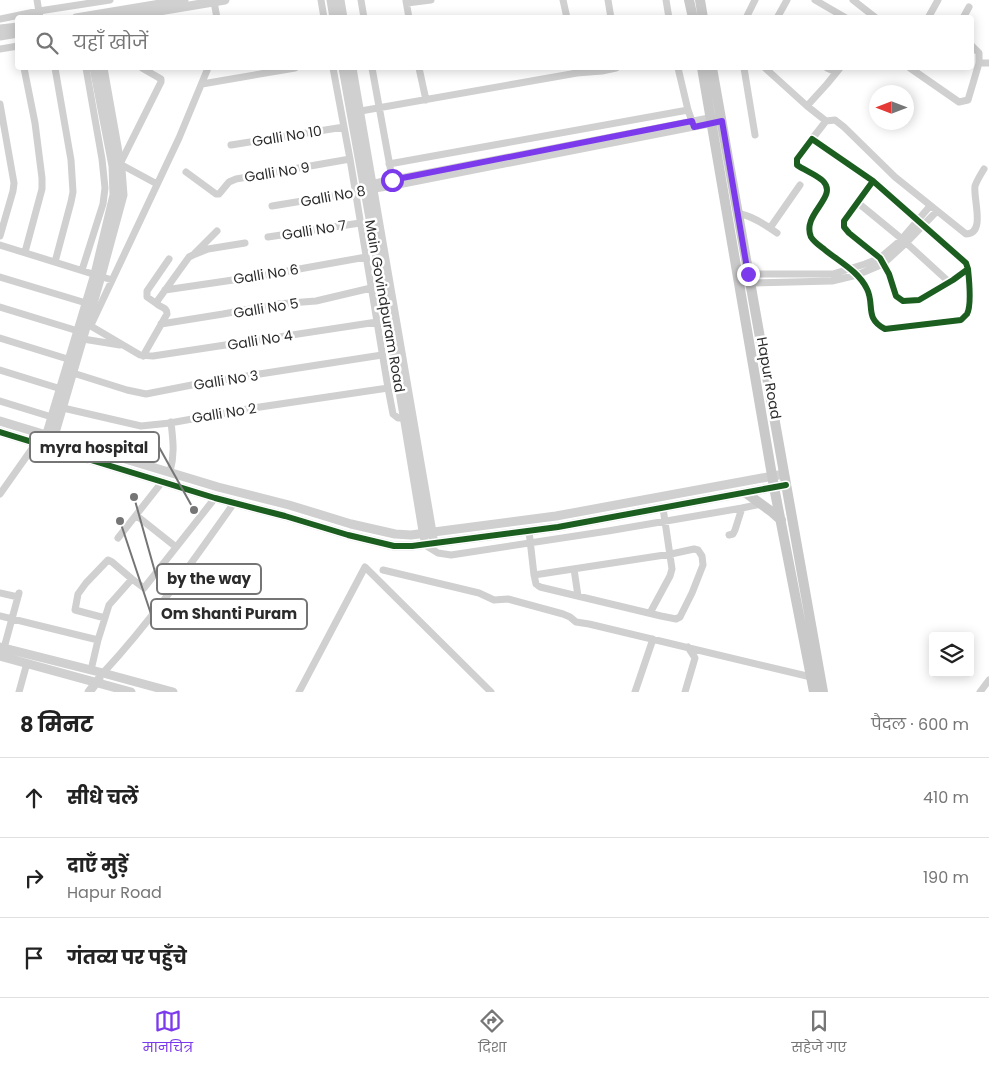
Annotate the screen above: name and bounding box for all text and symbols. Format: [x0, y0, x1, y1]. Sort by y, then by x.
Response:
search box [15, 15, 974, 70]
icon: search [33, 29, 61, 57]
text: यहाँ खोजें [73, 29, 148, 56]
north arrow [869, 85, 914, 130]
street label: Galli No 10 [251, 121, 323, 151]
street label: Galli No 9 [243, 157, 311, 187]
route start [381, 169, 404, 192]
street label: Galli No 8 [299, 180, 367, 212]
street label: Galli No 7 [281, 215, 348, 245]
street label: Main Govindpuram Road [360, 218, 410, 394]
street label: Galli No 6 [232, 259, 300, 289]
route end [737, 263, 760, 286]
street label: Galli No 5 [232, 293, 300, 323]
street label: Galli No 4 [226, 325, 294, 355]
street label: Hapur Road [752, 335, 786, 421]
street label: Galli No 3 [192, 365, 260, 395]
street label: Galli No 2 [190, 398, 258, 428]
callout: myra hospital [30, 432, 159, 462]
text: myra hospital [40, 437, 148, 458]
callout: by the way [157, 564, 261, 594]
text: by the way [167, 568, 252, 589]
callout: Om Shanti Puram [151, 599, 307, 629]
text: Om Shanti Puram [161, 603, 297, 624]
map controls [929, 632, 974, 677]
button: layers [929, 632, 974, 677]
text: 8 मिनट [20, 710, 93, 739]
text: पैदल · 600 m [871, 713, 969, 736]
icon: ahead [20, 784, 48, 812]
text: सीधे चलें [67, 784, 138, 811]
text: 410 m [923, 786, 969, 809]
text: दाएँ मुड़ें [67, 852, 128, 879]
icon: right [20, 864, 48, 892]
text: 190 m [923, 866, 969, 889]
text: Hapur Road [67, 881, 162, 904]
icon: arrive [20, 944, 48, 972]
text: गंतव्य पर पहुँचे [67, 944, 187, 971]
tab: मानचित्र [143, 1007, 193, 1058]
tab: दिशा [478, 1007, 506, 1058]
tab: सहेजे गए [792, 1007, 846, 1058]

